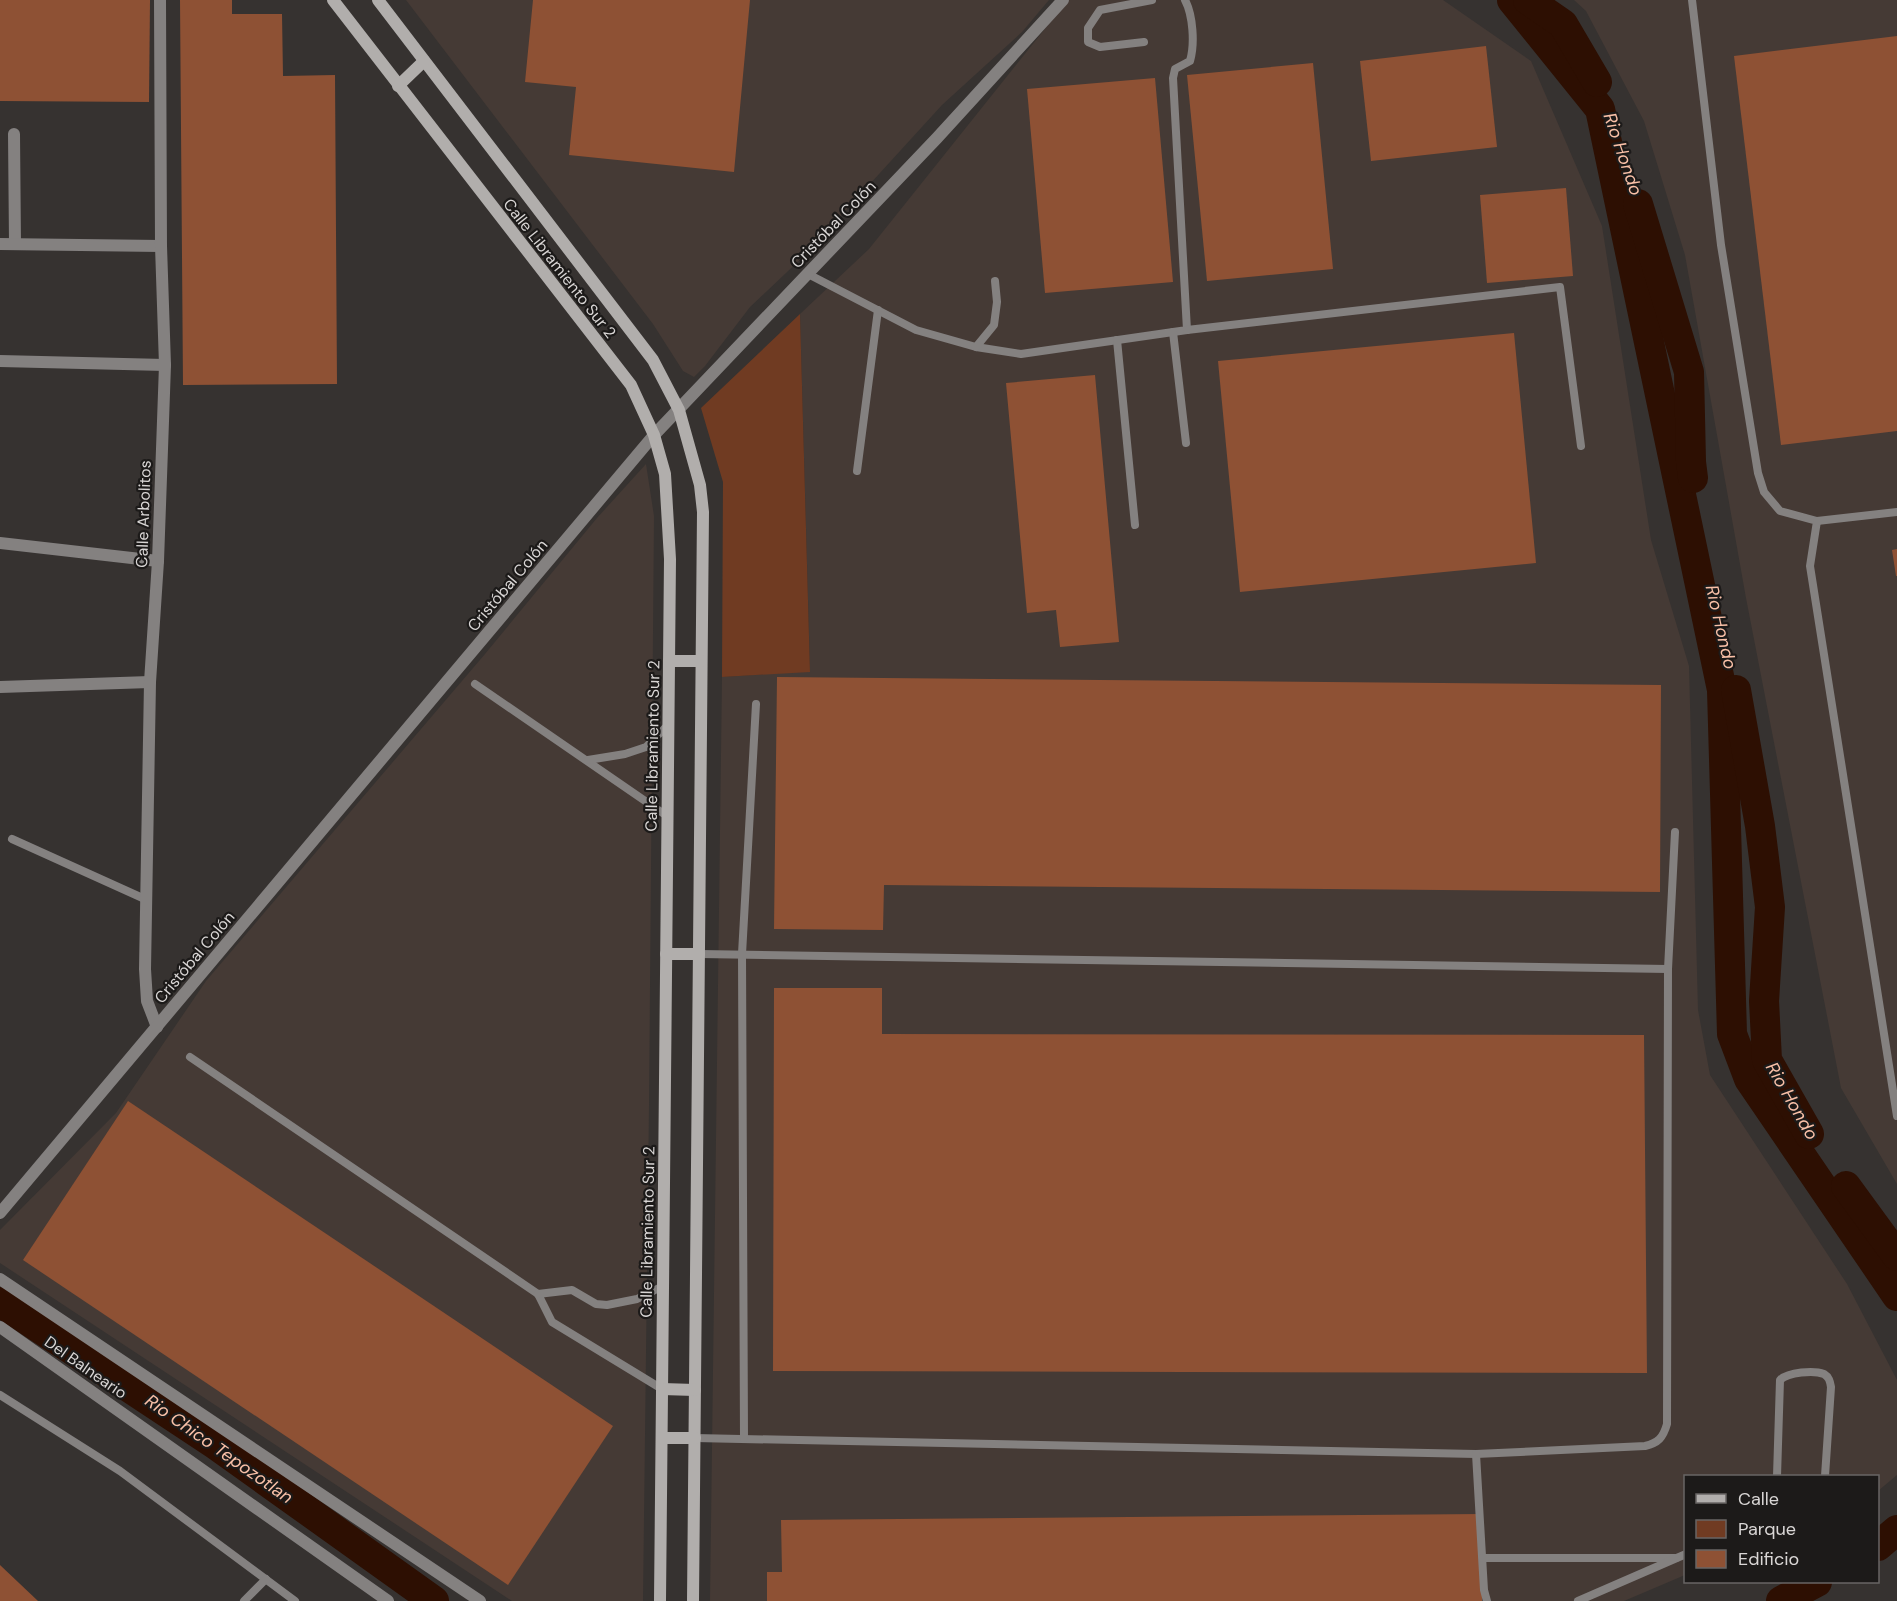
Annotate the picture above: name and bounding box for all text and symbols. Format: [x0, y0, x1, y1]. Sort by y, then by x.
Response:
water label: Rio Hondo [1598, 109, 1648, 199]
street label: Cristóbal Colón [786, 176, 881, 273]
street label: Calle Libramiento Sur 2 [499, 194, 621, 342]
street label: Calle Arbolitos [131, 460, 156, 568]
street label: Cristóbal Colón [463, 535, 552, 636]
water label: Rio Hondo [1700, 582, 1742, 672]
street label: Calle Libramiento Sur 2 [641, 660, 664, 832]
street label: Cristóbal Colón [150, 907, 239, 1008]
water label: Rio Hondo [1760, 1058, 1824, 1144]
street label: Calle Libramiento Sur 2 [636, 1146, 659, 1318]
street label: Del Balneario [40, 1331, 131, 1404]
water label: Rio Chico Tepozotlan [140, 1389, 298, 1509]
legend [1684, 1475, 1879, 1583]
text: Calle [1738, 1487, 1779, 1511]
text: Parque [1738, 1517, 1796, 1541]
text: Edificio [1738, 1547, 1799, 1571]

